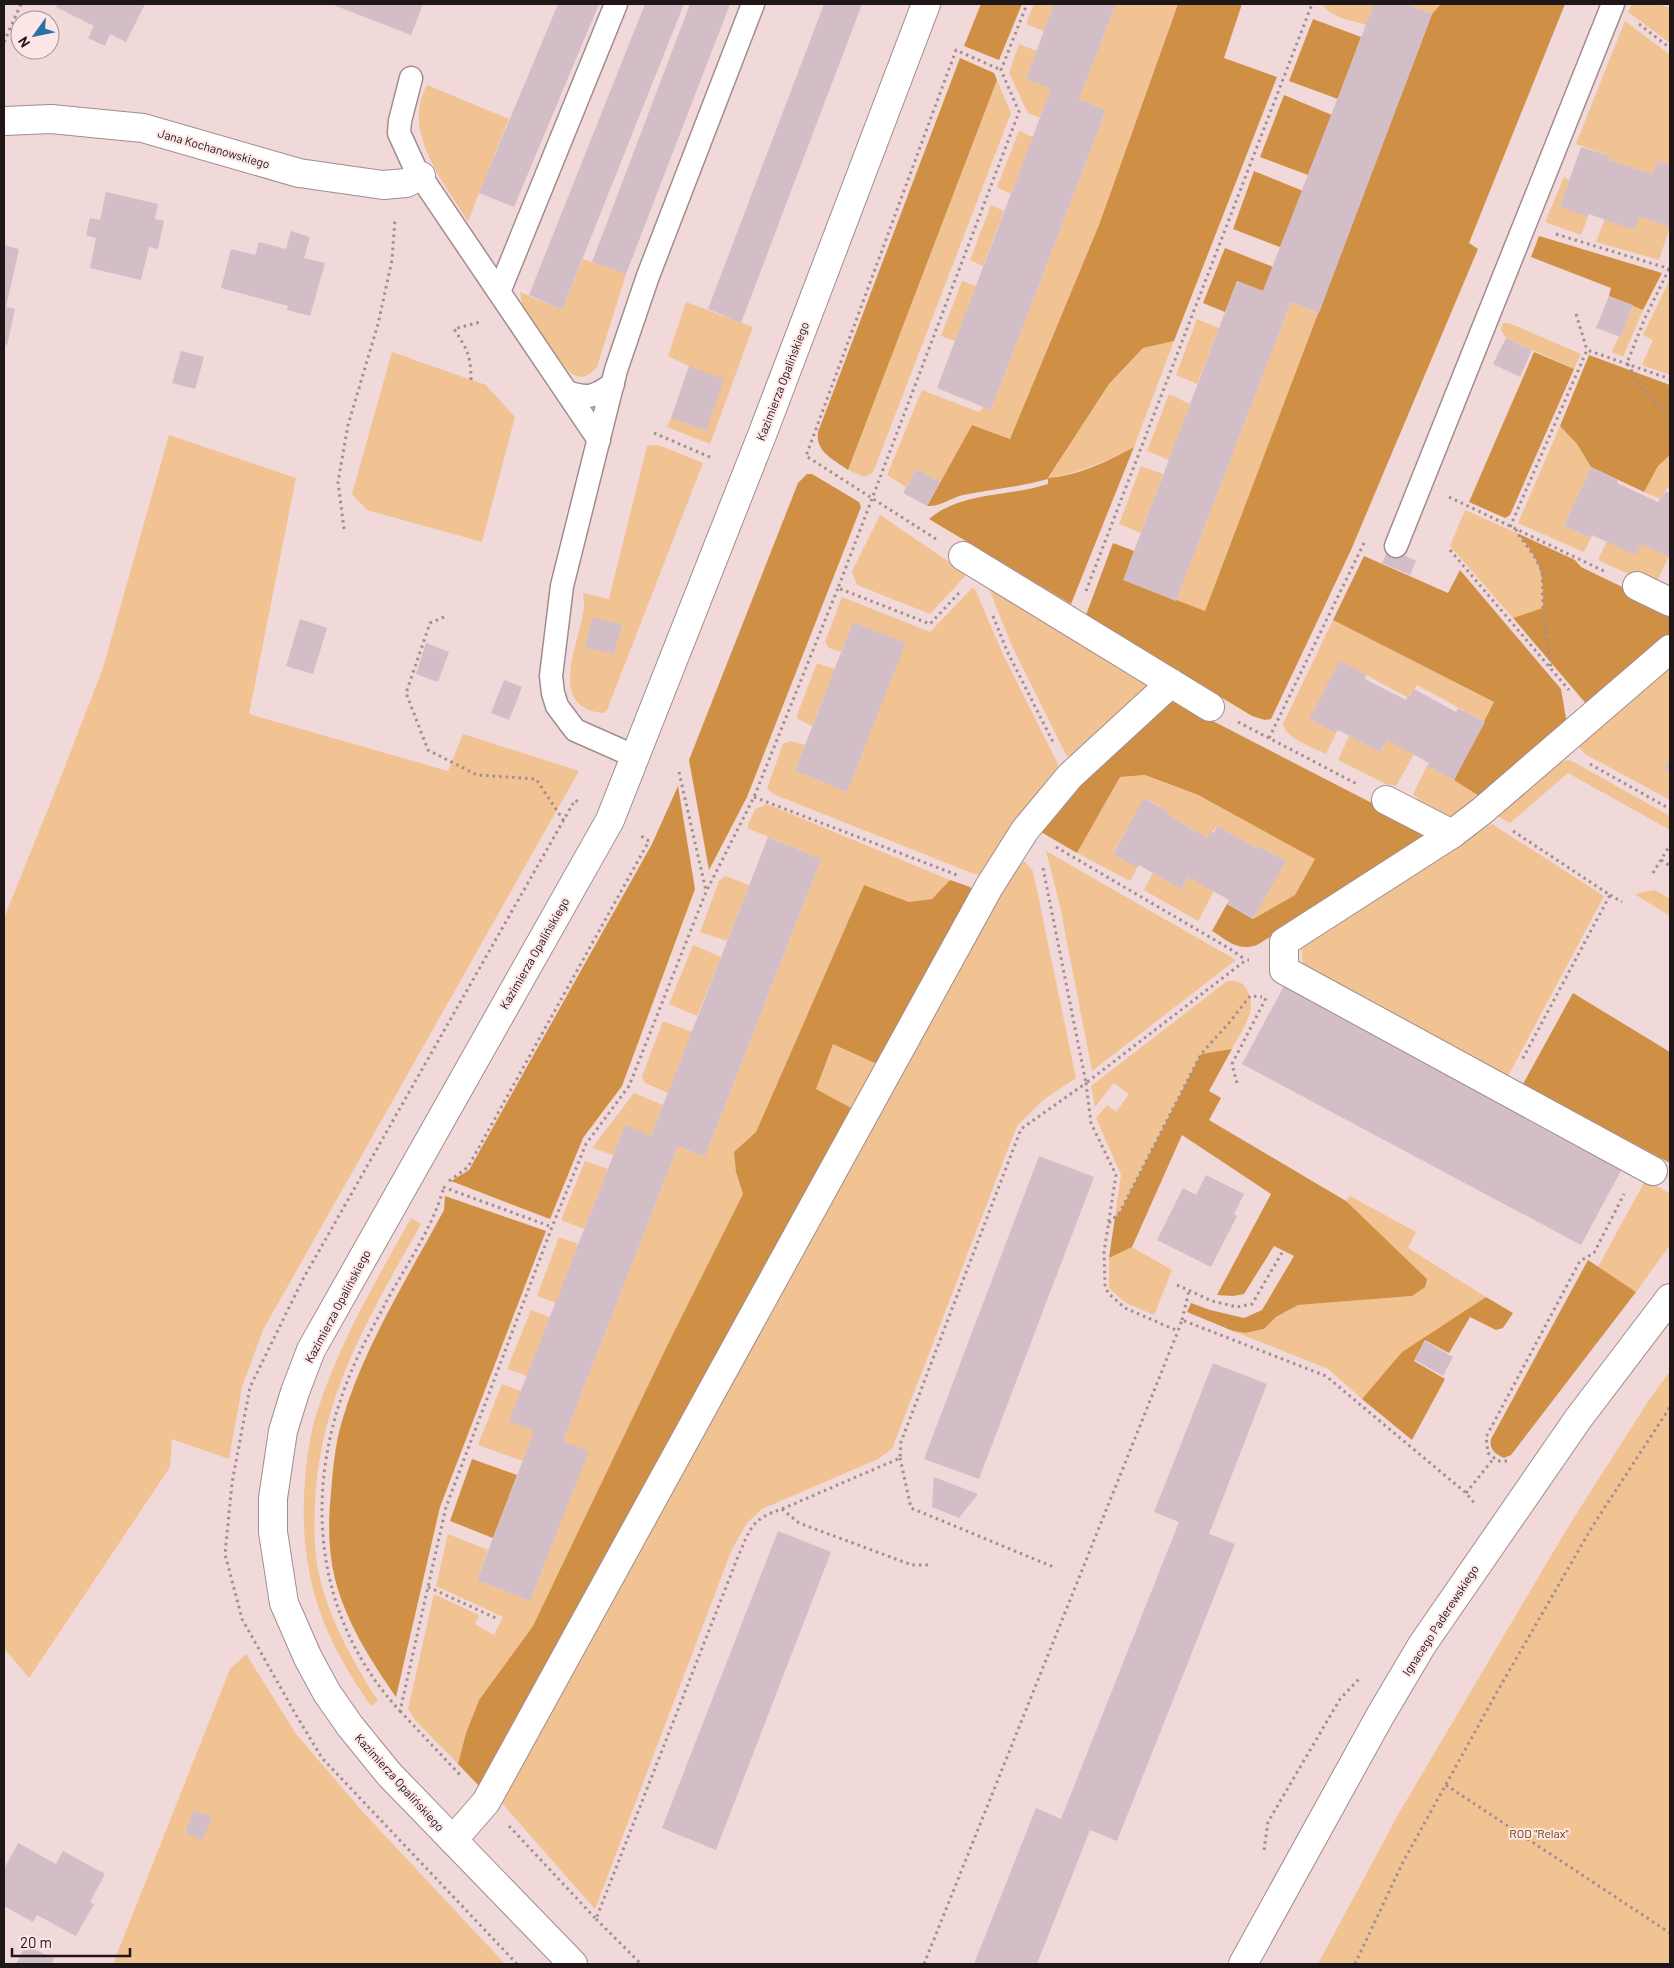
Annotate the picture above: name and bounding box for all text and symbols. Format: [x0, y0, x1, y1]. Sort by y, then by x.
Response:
north arrow [10, 10, 60, 60]
text: N [14, 34, 33, 51]
street label: Jana Kochanowskiego [156, 125, 272, 171]
street label: Kazimierza Opalińskiego [753, 320, 811, 442]
street label: Kazimierza Opalińskiego [496, 895, 572, 1011]
street label: Kazimierza Opalińskiego [301, 1247, 373, 1365]
street label: Ignacego Paderewskiego [1399, 1562, 1481, 1678]
street label: Kazimierza Opalińskiego [353, 1730, 447, 1834]
park label: ROD "Relax" [1509, 1826, 1569, 1840]
scale bar [12, 1926, 130, 1958]
text: 20 m [20, 1933, 52, 1951]

